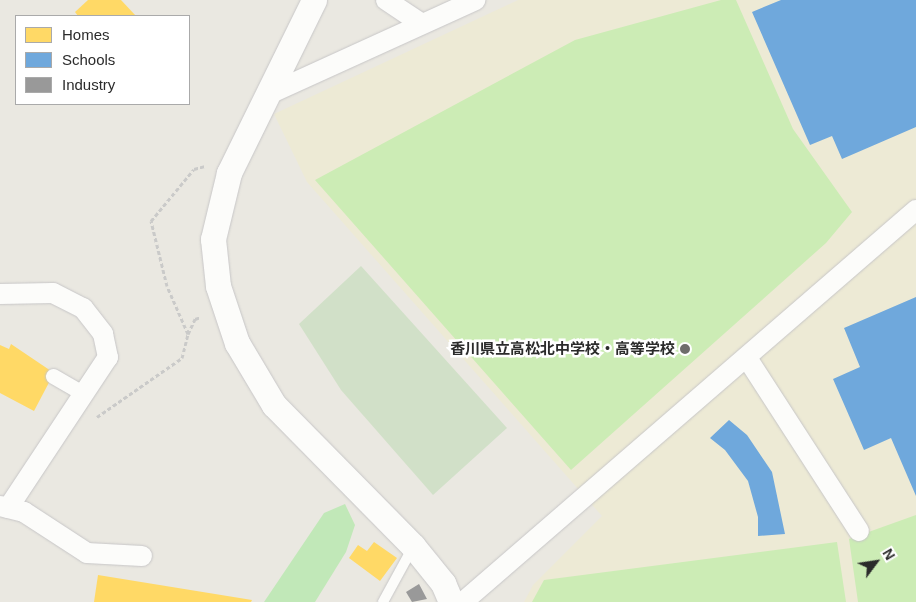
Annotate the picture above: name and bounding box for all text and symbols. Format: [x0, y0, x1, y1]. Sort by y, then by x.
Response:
legend [15, 15, 190, 105]
text: Homes [62, 26, 110, 43]
text: Schools [62, 51, 115, 68]
text: Industry [62, 76, 115, 93]
place label: 香川県立高松北中学校・高等学校 [450, 340, 675, 358]
marker: 香川県立高松北中学校・高等学校 [679, 343, 691, 355]
north arrow [851, 537, 901, 587]
text: N [879, 546, 898, 563]

